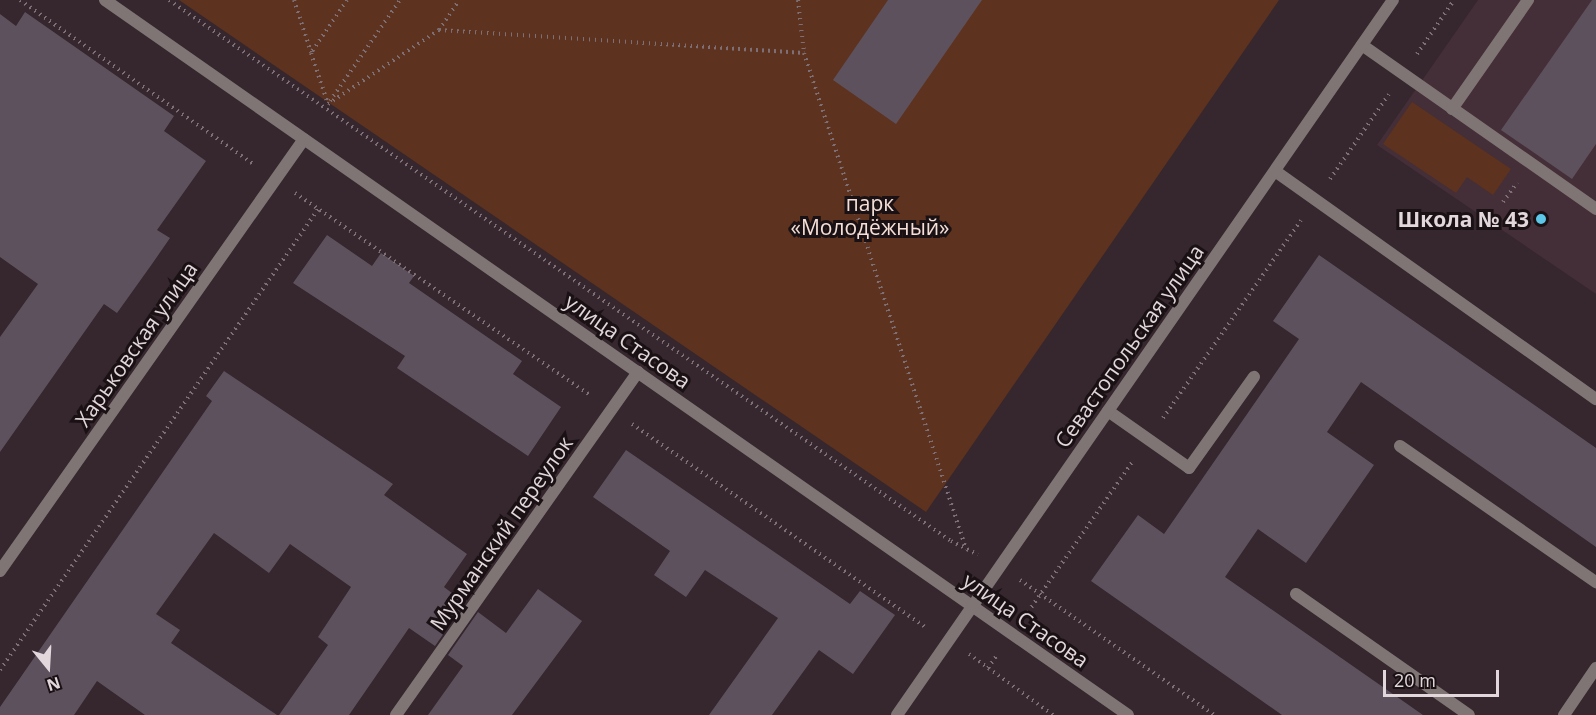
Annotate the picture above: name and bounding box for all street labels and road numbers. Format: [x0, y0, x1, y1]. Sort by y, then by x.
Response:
street label: Севастопольская улица [1049, 240, 1209, 452]
street label: Харьковская улица [70, 257, 202, 431]
street label: улица Стасова [560, 288, 696, 394]
street label: Мурманский переулок [424, 431, 578, 635]
street label: улица Стасова [958, 567, 1094, 673]

